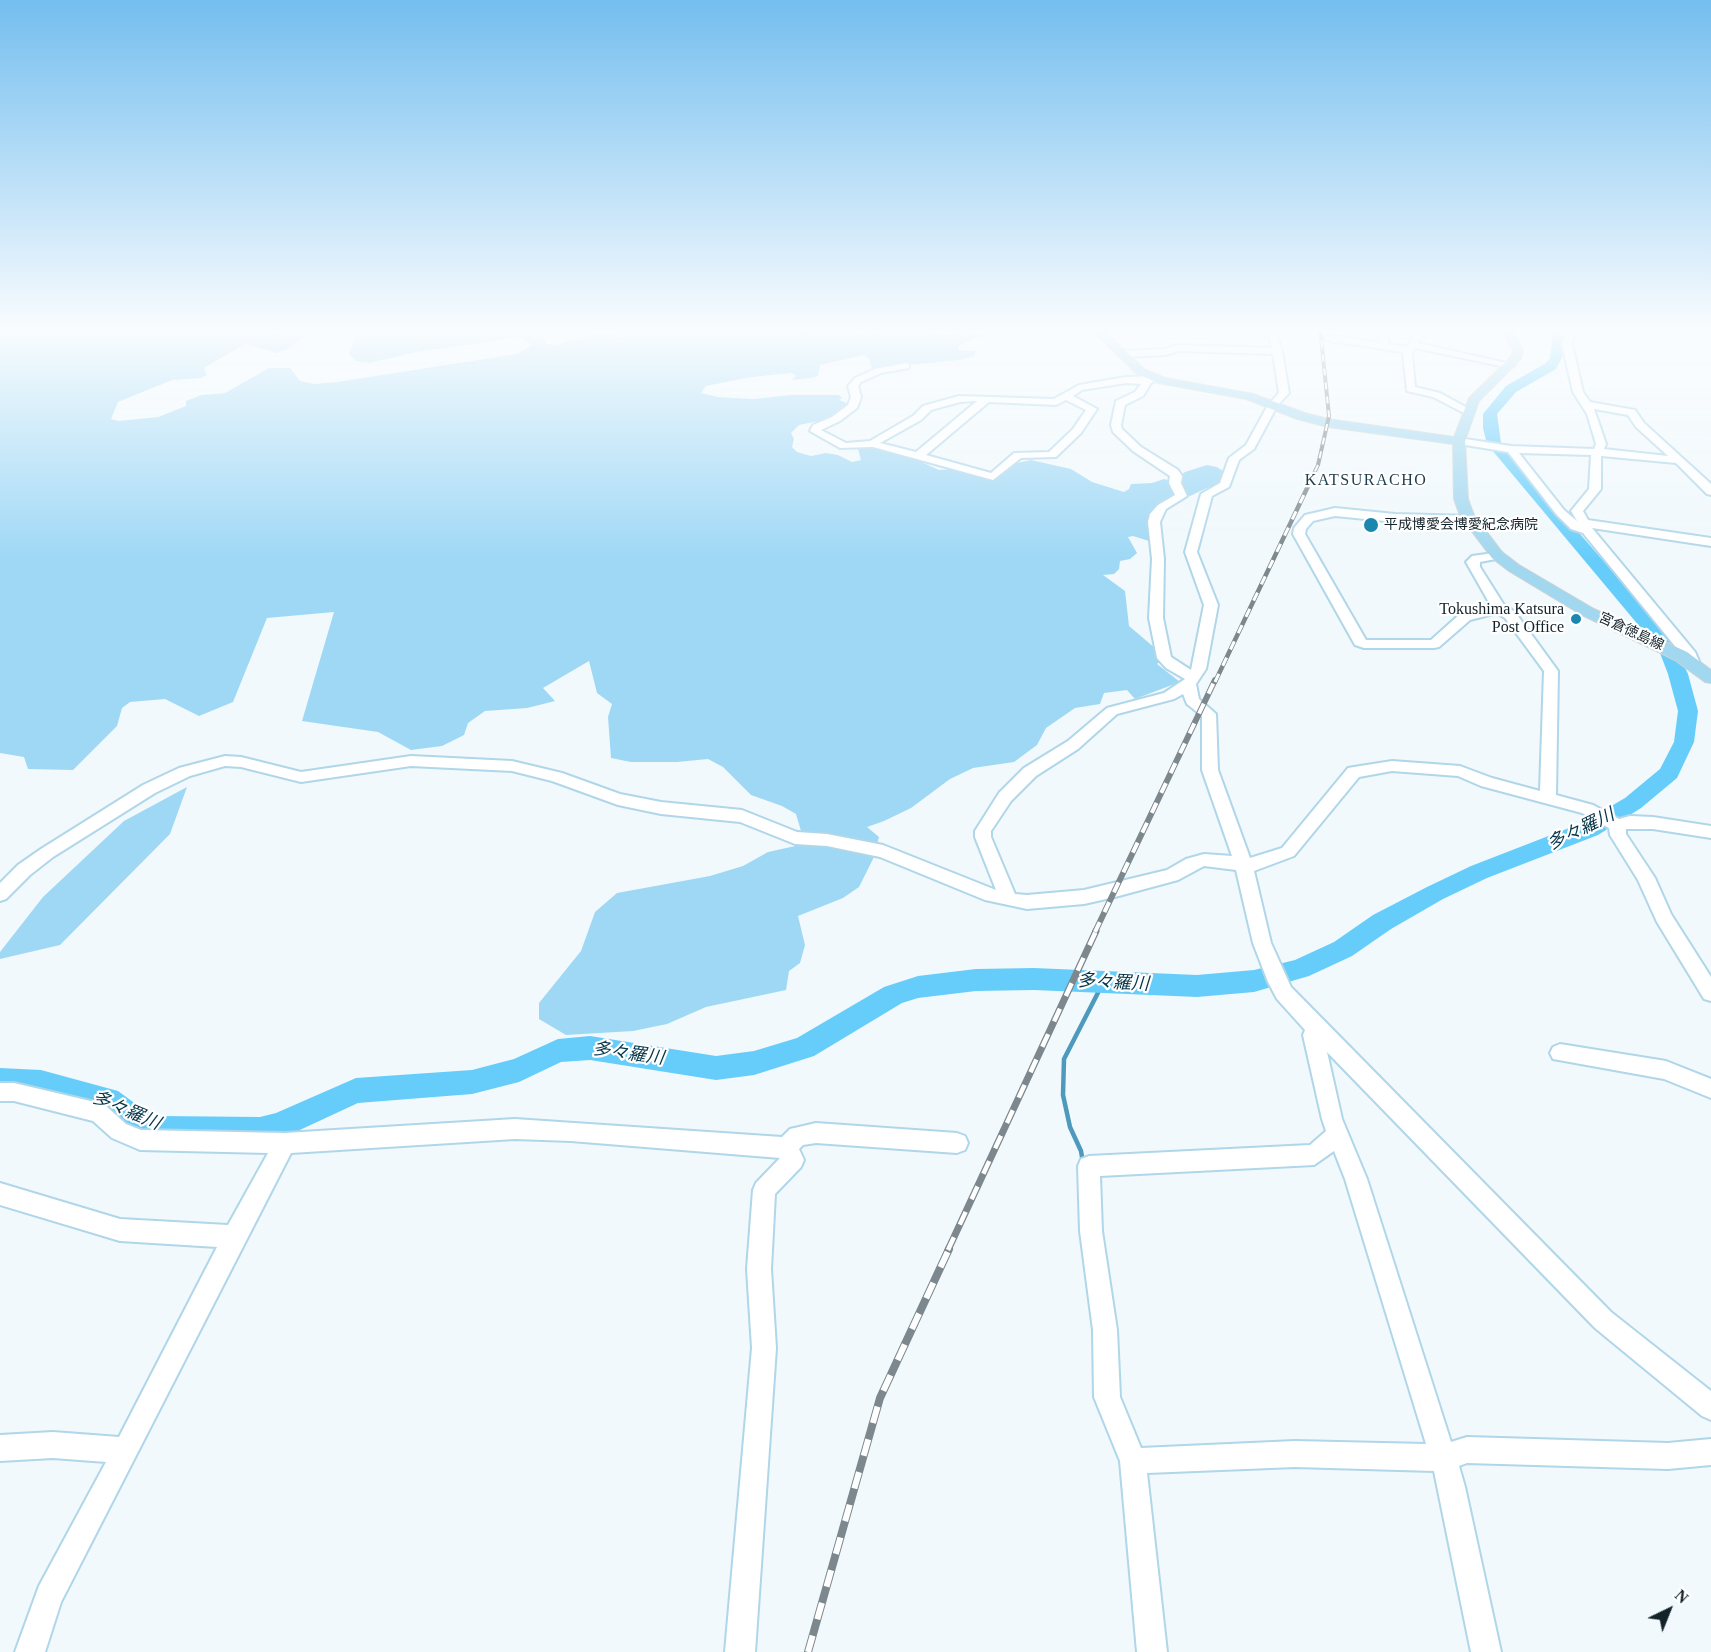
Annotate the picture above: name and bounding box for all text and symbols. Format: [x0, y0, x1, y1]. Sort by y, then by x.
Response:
district label: KATSURACHO [1305, 471, 1427, 491]
marker: 平成博愛会博愛紀念病院 [1362, 516, 1380, 534]
place label: 平成博愛会博愛紀念病院 [1384, 517, 1538, 533]
place label: Tokushima Katsura Post Office [1439, 600, 1564, 638]
street label: 宮倉徳島線 [1596, 610, 1666, 654]
marker: Tokushima Katsura Post Office [1569, 612, 1583, 626]
water label: 多々羅川 [1544, 805, 1618, 855]
water label: 多々羅川 [1076, 970, 1150, 996]
water label: 多々羅川 [591, 1038, 665, 1070]
water label: 多々羅川 [89, 1087, 163, 1135]
north arrow [1639, 1580, 1699, 1640]
text: N [1672, 1586, 1692, 1607]

